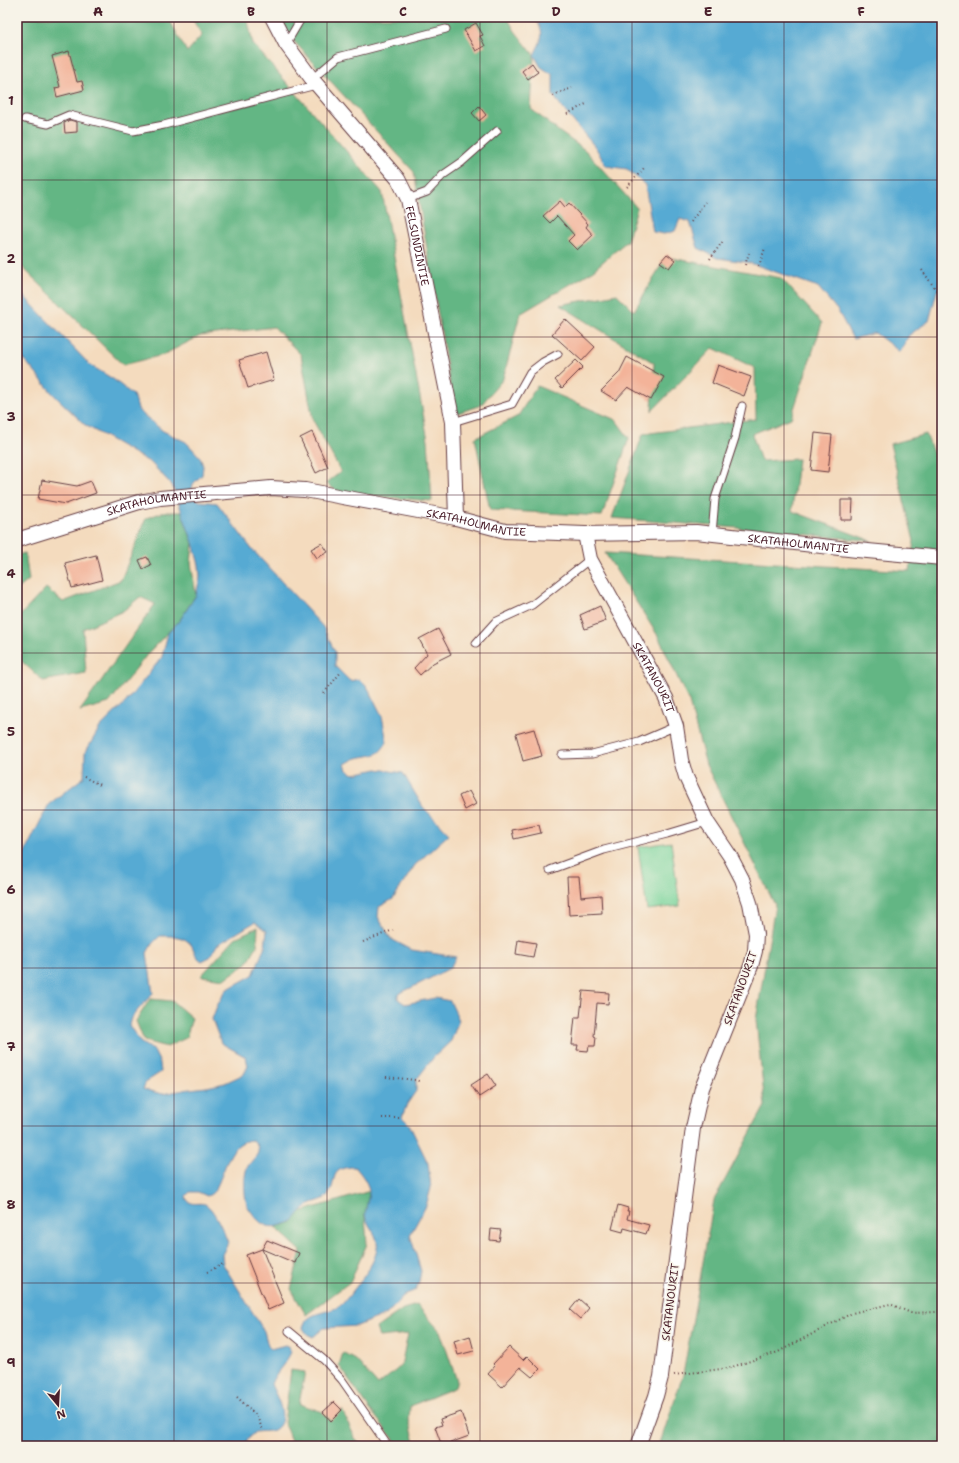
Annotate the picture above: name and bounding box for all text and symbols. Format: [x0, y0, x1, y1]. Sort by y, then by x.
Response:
text: A [93, 3, 103, 20]
text: B [247, 3, 255, 20]
text: C [399, 3, 407, 20]
text: D [551, 3, 561, 20]
text: E [704, 3, 713, 20]
text: F [857, 3, 865, 20]
text: 1 [8, 92, 14, 109]
street label: FELSUNDINTIE [402, 204, 432, 287]
text: 2 [6, 250, 16, 267]
text: 3 [6, 408, 16, 425]
street label: SKATAHOLMANTIE [105, 487, 207, 520]
street label: SKATAHOLMANTIE [425, 506, 526, 540]
street label: SKATAHOLMANTIE [747, 531, 850, 557]
text: 4 [6, 565, 16, 582]
street label: SKATANOURIT [629, 639, 678, 715]
text: 5 [7, 723, 15, 740]
text: 6 [6, 881, 16, 898]
street label: SKATANOURIT [720, 949, 761, 1027]
text: 7 [6, 1038, 16, 1055]
text: 8 [6, 1196, 16, 1213]
street label: SKATANOURIT [658, 1262, 683, 1342]
text: 9 [6, 1354, 16, 1371]
north arrow [38, 1385, 78, 1425]
text: N [54, 1406, 67, 1423]

